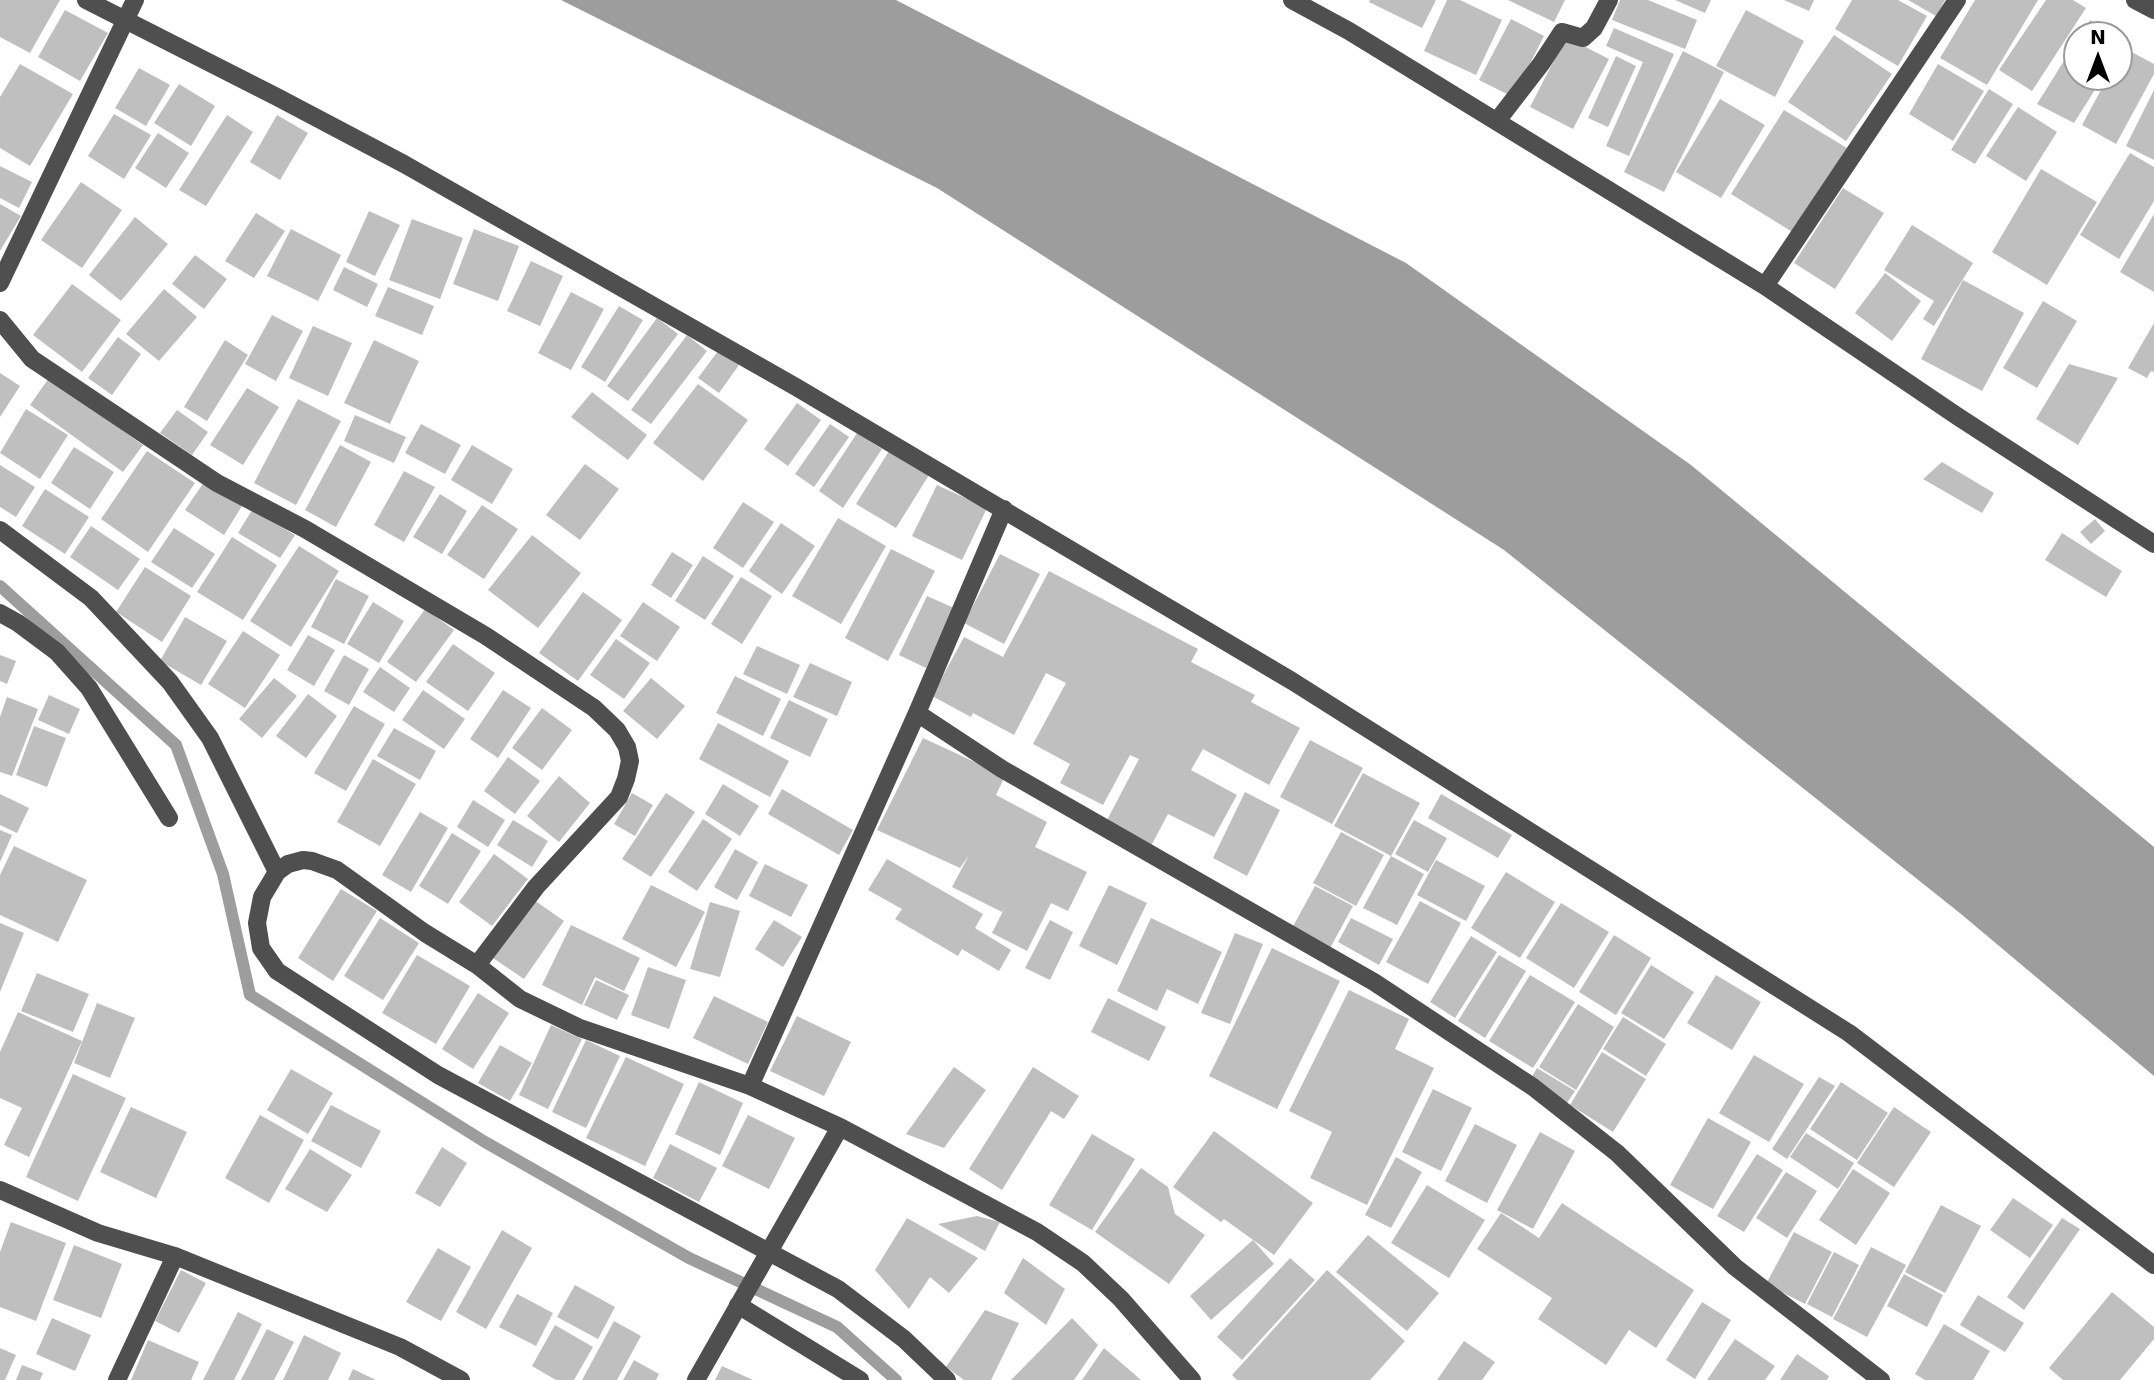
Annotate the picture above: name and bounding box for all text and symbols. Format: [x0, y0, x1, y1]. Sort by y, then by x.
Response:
north arrow [2063, 21, 2133, 91]
text: N [2090, 26, 2106, 48]

